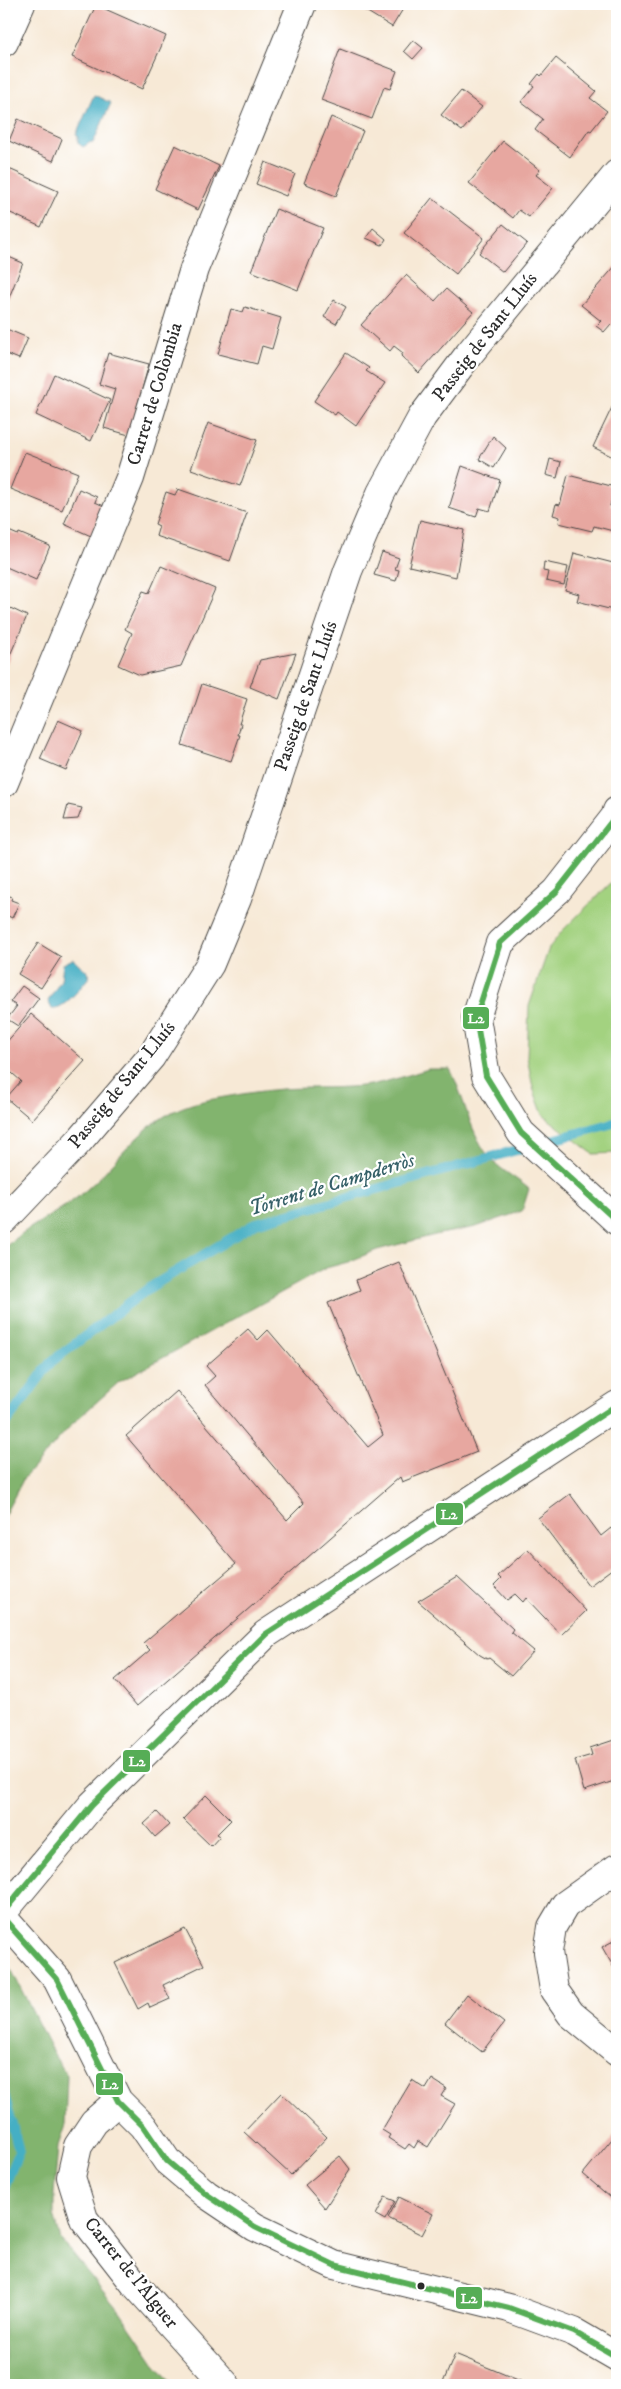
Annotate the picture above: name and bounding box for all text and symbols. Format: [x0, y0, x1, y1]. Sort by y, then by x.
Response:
street label: Passeig de Sant Lluís [428, 268, 542, 406]
street label: Carrer de Colòmbia [122, 320, 188, 468]
street label: Passeig de Sant Lluís [270, 618, 342, 774]
line badge: L2 [462, 1006, 490, 1030]
text: L2 [468, 1010, 486, 1028]
street label: Passeig de Sant Lluís [64, 1017, 180, 1153]
water label: Torrent de Campderròs [246, 1148, 419, 1222]
line badge: L2 [435, 1502, 464, 1526]
text: L2 [441, 1506, 459, 1524]
line badge: L2 [122, 1749, 151, 1773]
text: L2 [129, 1753, 147, 1771]
line badge: L2 [95, 2072, 124, 2096]
text: L2 [102, 2076, 120, 2094]
street label: Carrer de l'Alguer [79, 2213, 183, 2333]
unlabelled marker [416, 2281, 426, 2291]
line badge: L2 [455, 2286, 483, 2310]
text: L2 [461, 2290, 479, 2308]

